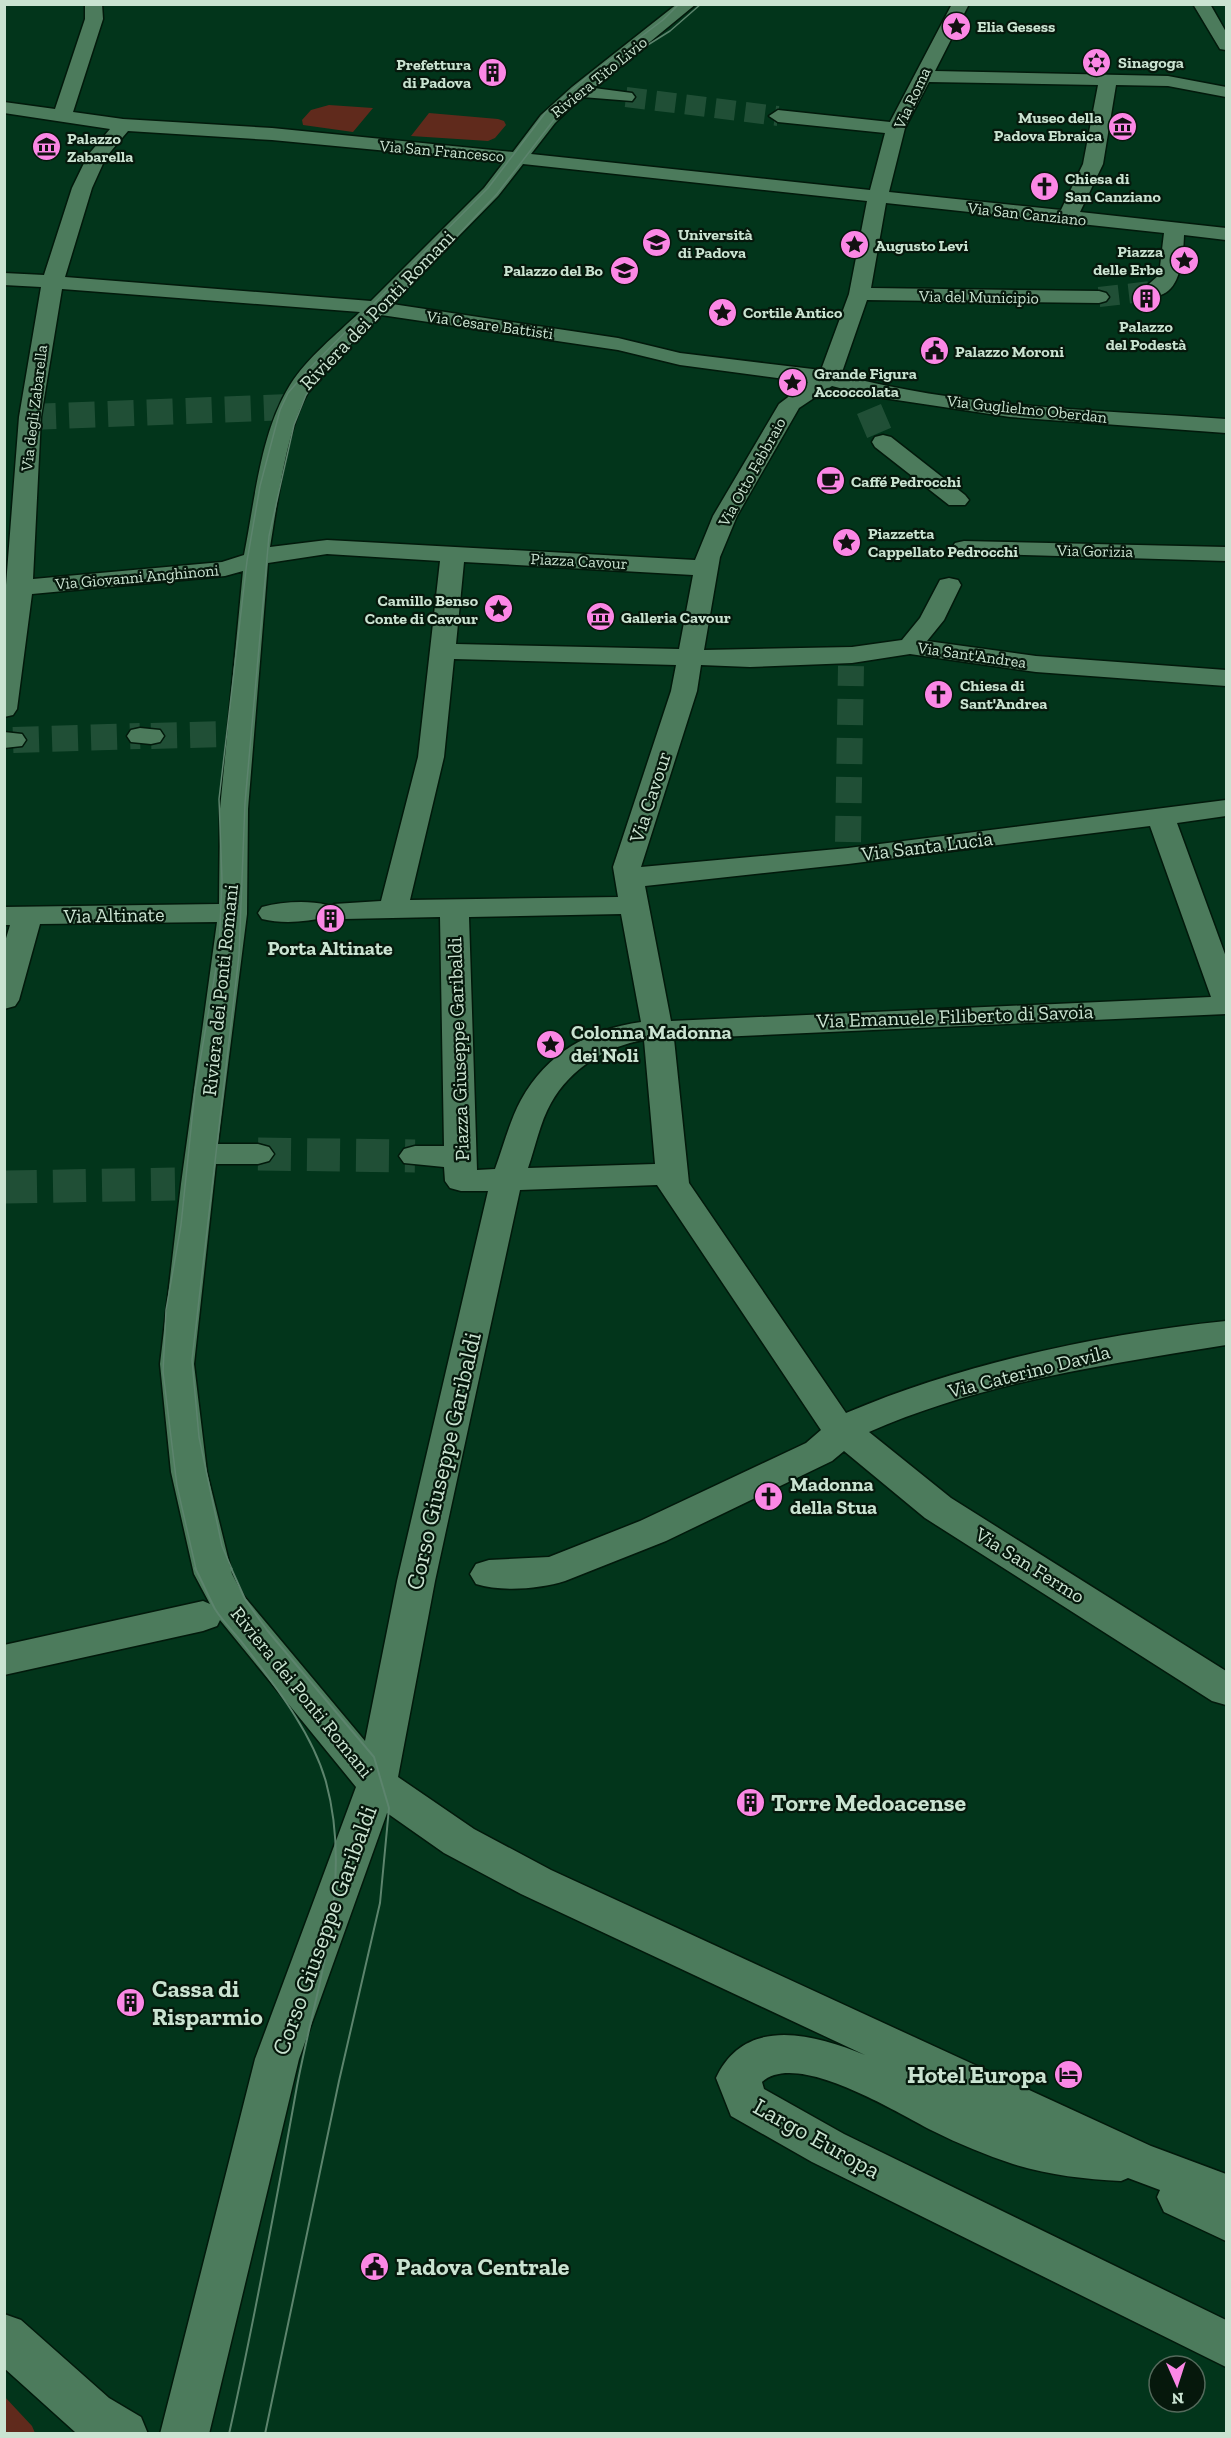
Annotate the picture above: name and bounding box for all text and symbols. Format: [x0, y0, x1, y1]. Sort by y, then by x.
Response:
place icon: Elia Gesess [940, 10, 972, 42]
place label: Elia Gesess [977, 17, 1055, 36]
street label: Riviera Tito Livio [547, 32, 651, 122]
synagogue icon: Sinagoga [1081, 46, 1113, 78]
place label: Sinagoga [1118, 53, 1184, 72]
place label: Prefettura di Padova [396, 55, 471, 92]
building icon: Prefettura di Padova [476, 57, 508, 89]
street label: Via Roma [889, 64, 935, 133]
place label: Museo della Padova Ebraica [994, 108, 1102, 145]
museum icon: Museo della Padova Ebraica [1107, 110, 1139, 142]
place label: Palazzo Zabarella [67, 129, 133, 166]
museum icon: Palazzo Zabarella [30, 131, 62, 163]
street label: Via San Francesco [378, 136, 505, 166]
place label: Chiesa di San Canziano [1065, 169, 1161, 206]
church icon: Chiesa di San Canziano [1028, 171, 1060, 203]
street label: Via San Canziano [966, 198, 1087, 230]
street label: Riviera dei Ponti Romani [295, 225, 460, 395]
place label: Università di Padova [678, 225, 753, 262]
school or university icon: Università di Padova [641, 227, 673, 259]
place icon: Augusto Levi [838, 229, 870, 261]
place label: Augusto Levi [875, 236, 968, 255]
place label: Piazza delle Erbe [1093, 242, 1163, 279]
place icon: Piazza delle Erbe [1168, 244, 1200, 276]
school or university icon: Palazzo del Bo [608, 254, 640, 286]
place label: Palazzo del Bo [503, 261, 604, 280]
building icon: Palazzo del Podestà [1130, 282, 1162, 314]
street label: Via del Municipio [918, 286, 1039, 308]
place icon: Cortile Antico [706, 296, 738, 328]
place label: Cortile Antico [743, 303, 843, 322]
street label: Via Cesare Battisti [425, 307, 555, 343]
place label: Palazzo del Podestà [1106, 317, 1186, 354]
public building icon: Palazzo Moroni [918, 335, 950, 367]
place label: Palazzo Moroni [955, 342, 1064, 361]
street label: Via degli Zabarella [17, 344, 51, 473]
place label: Grande Figura Accoccolata [814, 364, 917, 401]
place icon: Grande Figura Accoccolata [777, 366, 809, 398]
street label: Via Guglielmo Oberdan [945, 391, 1109, 427]
street label: Via Otto Febbraio [714, 414, 790, 531]
cafe icon: Caffé Pedrocchi [814, 465, 846, 497]
place label: Caffé Pedrocchi [851, 472, 961, 491]
place label: Piazzetta Cappellato Pedrocchi [868, 524, 1018, 561]
place icon: Piazzetta Cappellato Pedrocchi [831, 526, 863, 558]
street label: Via Gorizia [1056, 541, 1133, 561]
street label: Piazza Cavour [530, 549, 628, 573]
street label: Via Giovanni Anghinoni [53, 560, 220, 594]
place label: Camillo Benso Conte di Cavour [365, 591, 479, 628]
place icon: Camillo Benso Conte di Cavour [483, 593, 515, 625]
museum icon: Galleria Cavour [584, 601, 616, 633]
place label: Galleria Cavour [621, 608, 731, 627]
street label: Via Sant'Andrea [915, 638, 1028, 672]
place label: Chiesa di Sant'Andrea [960, 676, 1047, 713]
church icon: Chiesa di Sant'Andrea [923, 678, 955, 710]
street label: Via Cavour [624, 748, 676, 846]
street label: Via Santa Lucia [859, 826, 994, 866]
street label: Riviera dei Ponti Romani [197, 883, 243, 1097]
street label: Via Altinate [62, 902, 165, 928]
building icon: Porta Altinate [314, 902, 346, 934]
place label: Porta Altinate [267, 936, 393, 960]
street label: Piazza Giuseppe Garibaldi [442, 936, 474, 1161]
street label: Via Emanuele Filiberto di Savoia [815, 999, 1094, 1033]
place label: Colonna Madonna dei Noli [571, 1020, 732, 1067]
place icon: Colonna Madonna dei Noli [534, 1028, 566, 1060]
street label: Corso Giuseppe Garibaldi [399, 1329, 487, 1593]
street label: Via Caterino Davila [945, 1339, 1113, 1403]
place label: Madonna della Stua [790, 1472, 877, 1519]
church icon: Madonna della Stua [753, 1480, 785, 1512]
street label: Via San Fermo [970, 1521, 1089, 1608]
street label: Riviera dei Ponti Romani [226, 1602, 378, 1782]
building icon: Torre Medoacense [734, 1786, 766, 1818]
place label: Torre Medoacense [771, 1788, 967, 1817]
street label: Corso Giuseppe Garibaldi [265, 1801, 383, 2059]
place label: Cassa di Risparmio [152, 1974, 263, 2031]
building icon: Cassa di Risparmio [115, 1986, 147, 2018]
hotel icon: Hotel Europa [1052, 2058, 1084, 2090]
place label: Hotel Europa [907, 2060, 1047, 2089]
street label: Largo Europa [749, 2091, 886, 2185]
public building icon: Padova Centrale [359, 2250, 391, 2282]
place label: Padova Centrale [396, 2252, 570, 2281]
north arrow [1147, 2354, 1207, 2414]
text: N [1171, 2389, 1184, 2408]

